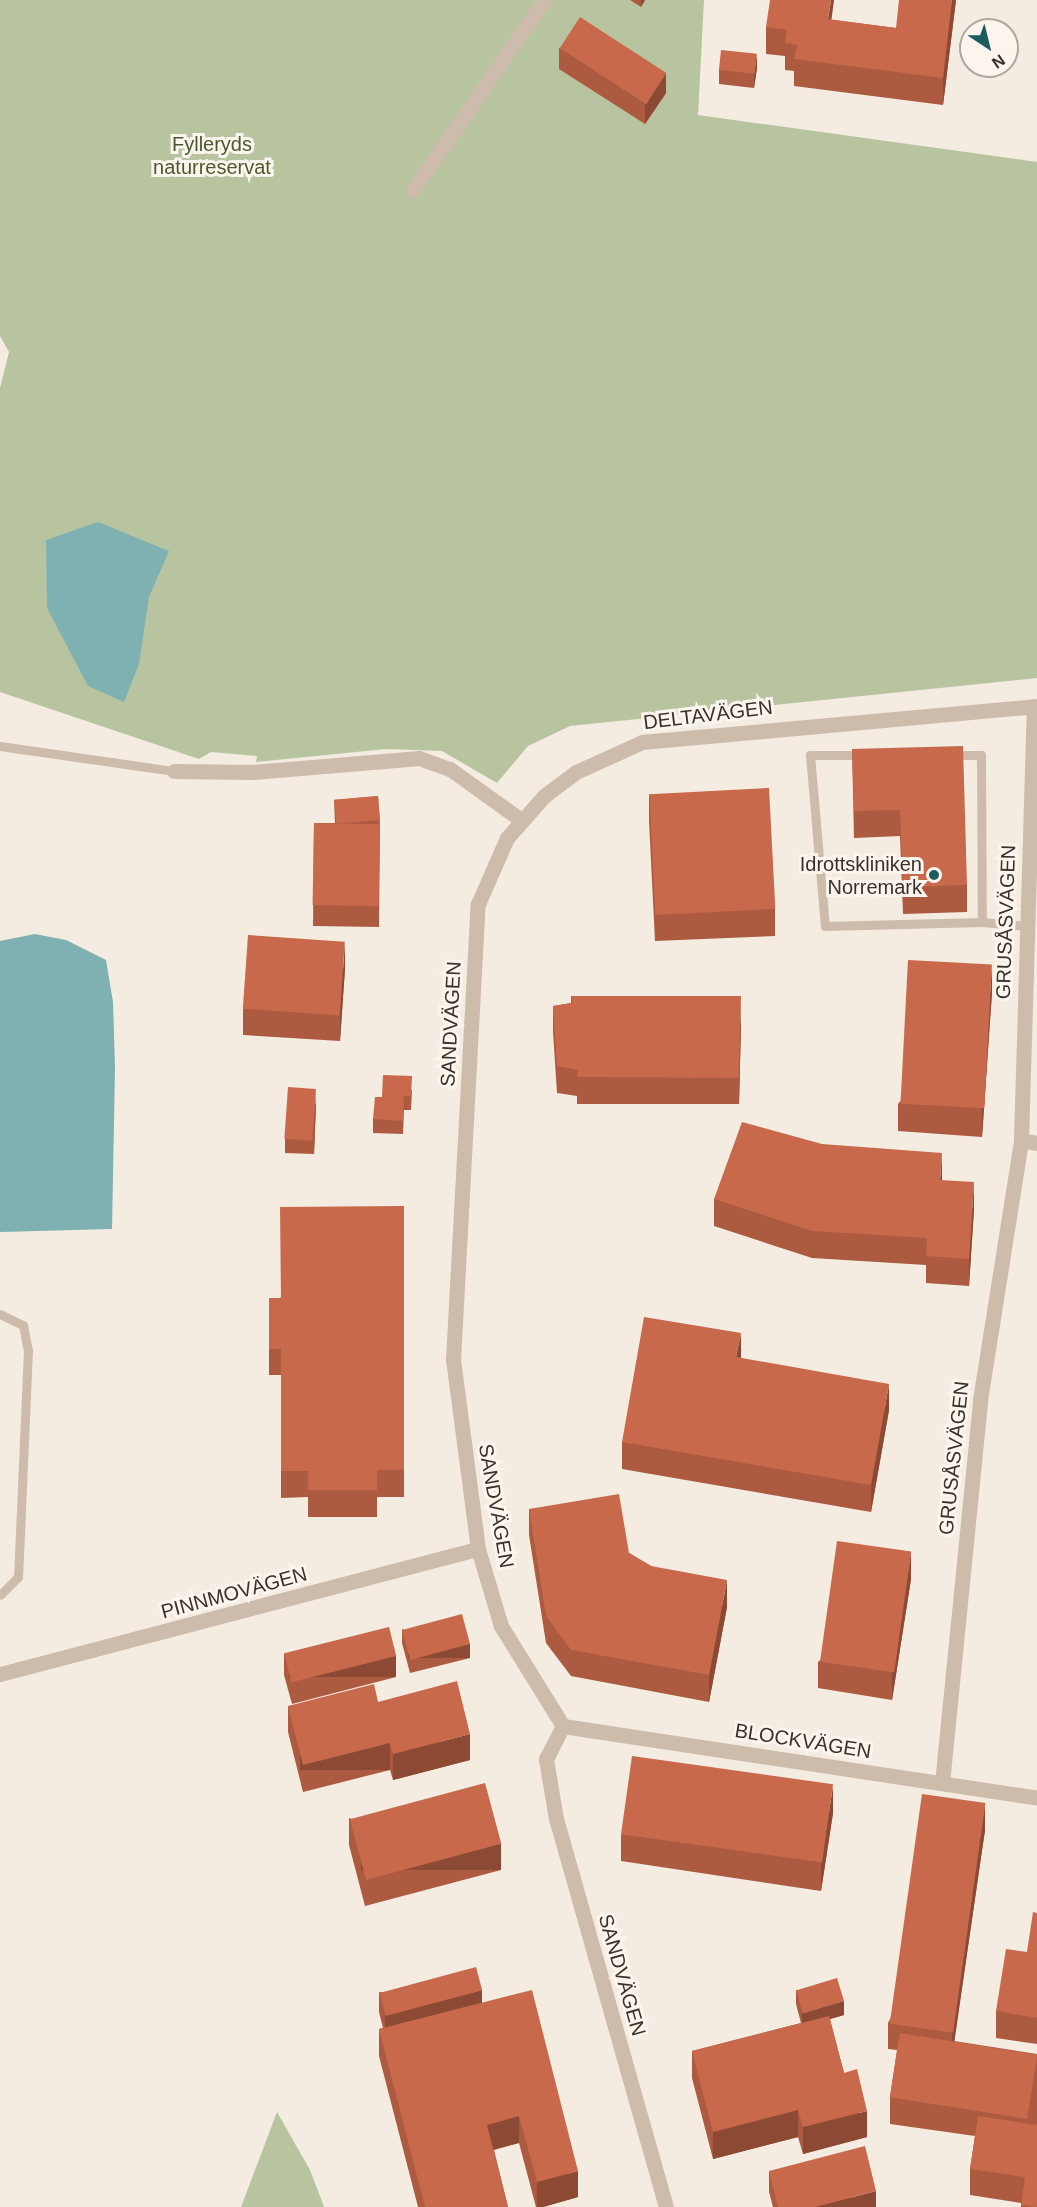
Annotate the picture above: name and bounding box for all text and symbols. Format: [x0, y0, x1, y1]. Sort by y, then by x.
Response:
north arrow [959, 18, 1019, 78]
text: N [989, 51, 1008, 72]
park label: Fylleryds naturreservat [153, 133, 271, 180]
street label: DELTAVÄGEN [642, 695, 774, 735]
street label: GRUSÅSVÄGEN [991, 844, 1021, 1000]
place label: Idrottskliniken Norremark [800, 852, 922, 899]
marker: Idrottskliniken Norremark [927, 868, 941, 882]
street label: SANDVÄGEN [436, 961, 466, 1087]
street label: GRUSÅSVÄGEN [934, 1380, 974, 1536]
street label: SANDVÄGEN [473, 1442, 519, 1570]
street label: PINNMOVÄGEN [158, 1562, 310, 1624]
street label: BLOCKVÄGEN [733, 1718, 873, 1764]
street label: SANDVÄGEN [593, 1911, 651, 2039]

